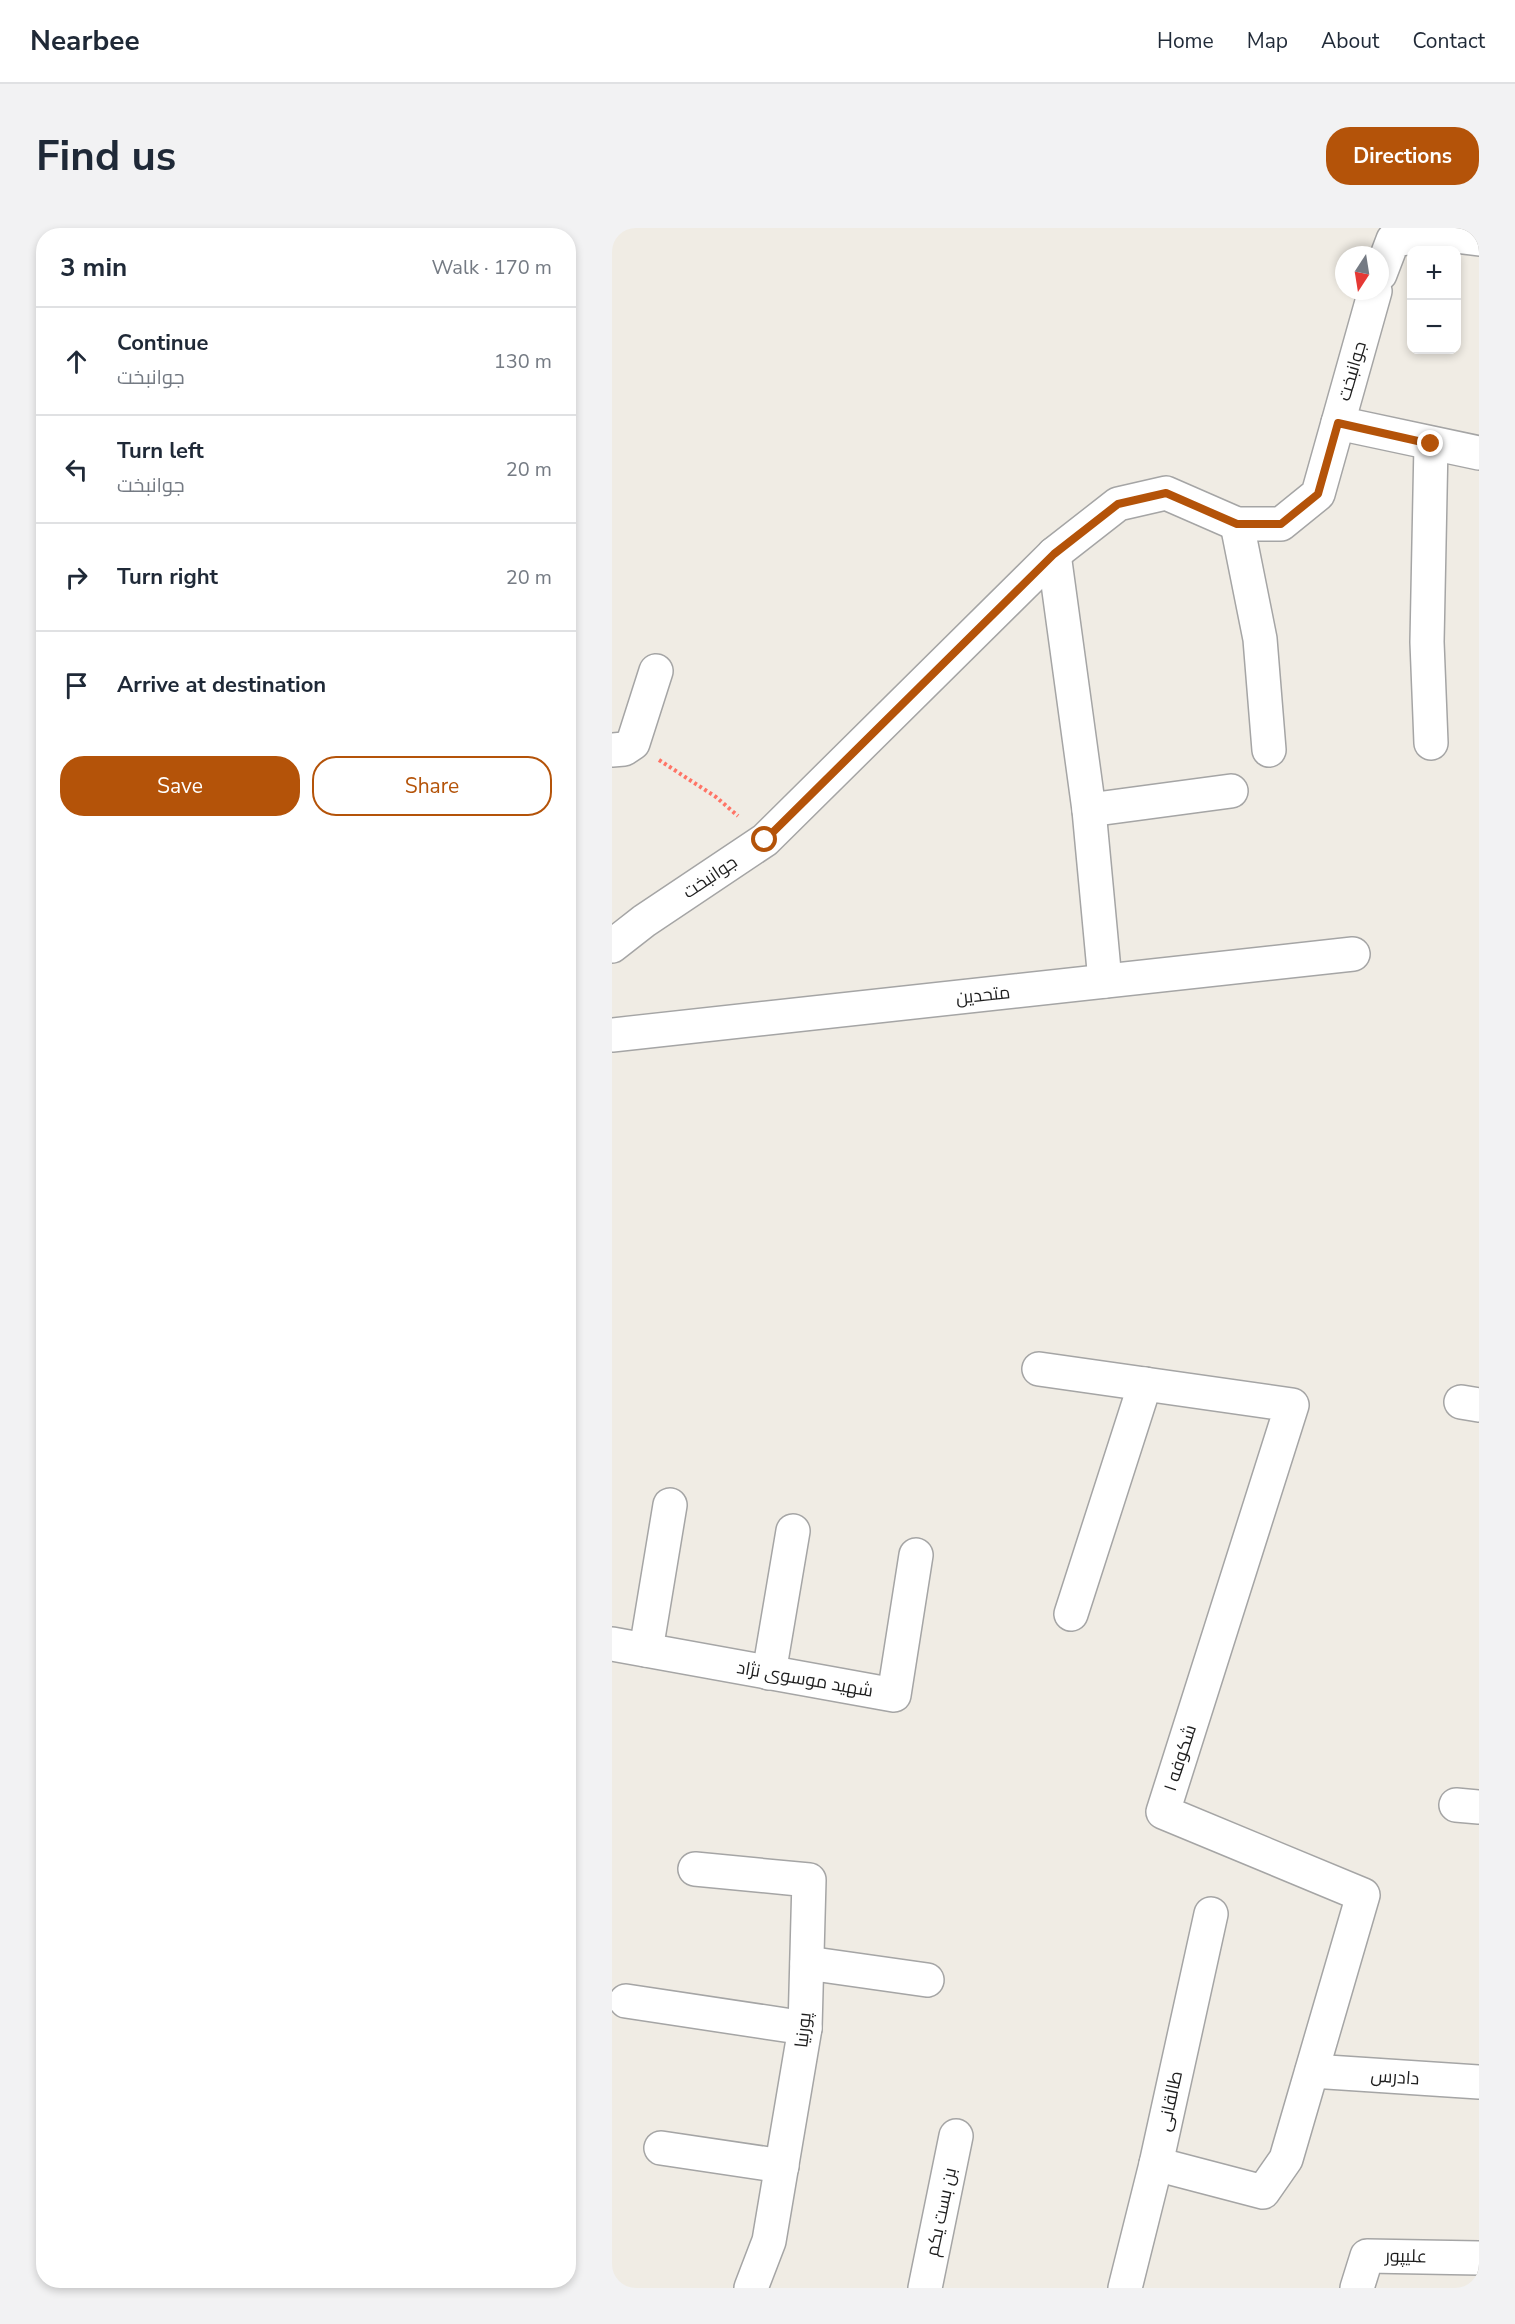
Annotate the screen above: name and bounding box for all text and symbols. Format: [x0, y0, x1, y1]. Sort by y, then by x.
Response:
text: Nearbee [30, 22, 140, 60]
text: Home [1157, 27, 1214, 55]
text: Map [1247, 27, 1288, 55]
text: About [1321, 27, 1379, 55]
text: Contact [1412, 27, 1485, 55]
button: Directions [1326, 127, 1479, 185]
text: Find us [36, 128, 176, 185]
north arrow [1335, 246, 1389, 300]
map controls [1407, 246, 1461, 354]
button: + [1407, 246, 1461, 300]
text: 3 min [60, 250, 127, 285]
text: Walk · 170 m [432, 254, 552, 281]
button: − [1407, 300, 1461, 354]
text: Continue [117, 328, 208, 358]
street label: جوانبخت [1332, 338, 1372, 404]
icon: ahead [60, 345, 93, 378]
text: 130 m [494, 348, 552, 375]
text: جوانبخت [117, 364, 185, 391]
route end [1417, 430, 1443, 456]
text: Turn left [117, 436, 204, 466]
icon: left [60, 453, 93, 486]
text: 20 m [506, 456, 552, 483]
text: جوانبخت [117, 472, 185, 499]
icon: right [60, 561, 93, 594]
text: Turn right [117, 562, 218, 592]
text: 20 m [506, 564, 552, 591]
icon: arrive [60, 669, 93, 702]
text: Arrive at destination [117, 670, 326, 700]
button: Save [60, 756, 300, 816]
button: Share [312, 756, 552, 816]
route start [751, 826, 777, 852]
street label: جوانبخت [678, 850, 742, 904]
street label: متحدین [955, 980, 1011, 1010]
street label: شهید موسوی نژاد [735, 1655, 875, 1703]
street label: شکوفه ۱ [1158, 1722, 1202, 1794]
street label: پورنیا [789, 2011, 817, 2049]
street label: دادرس [1370, 2063, 1420, 2091]
street label: طالقانی [1152, 2069, 1188, 2133]
street label: بن بست یکم [920, 2165, 962, 2259]
street label: علیپور [1384, 2244, 1427, 2268]

